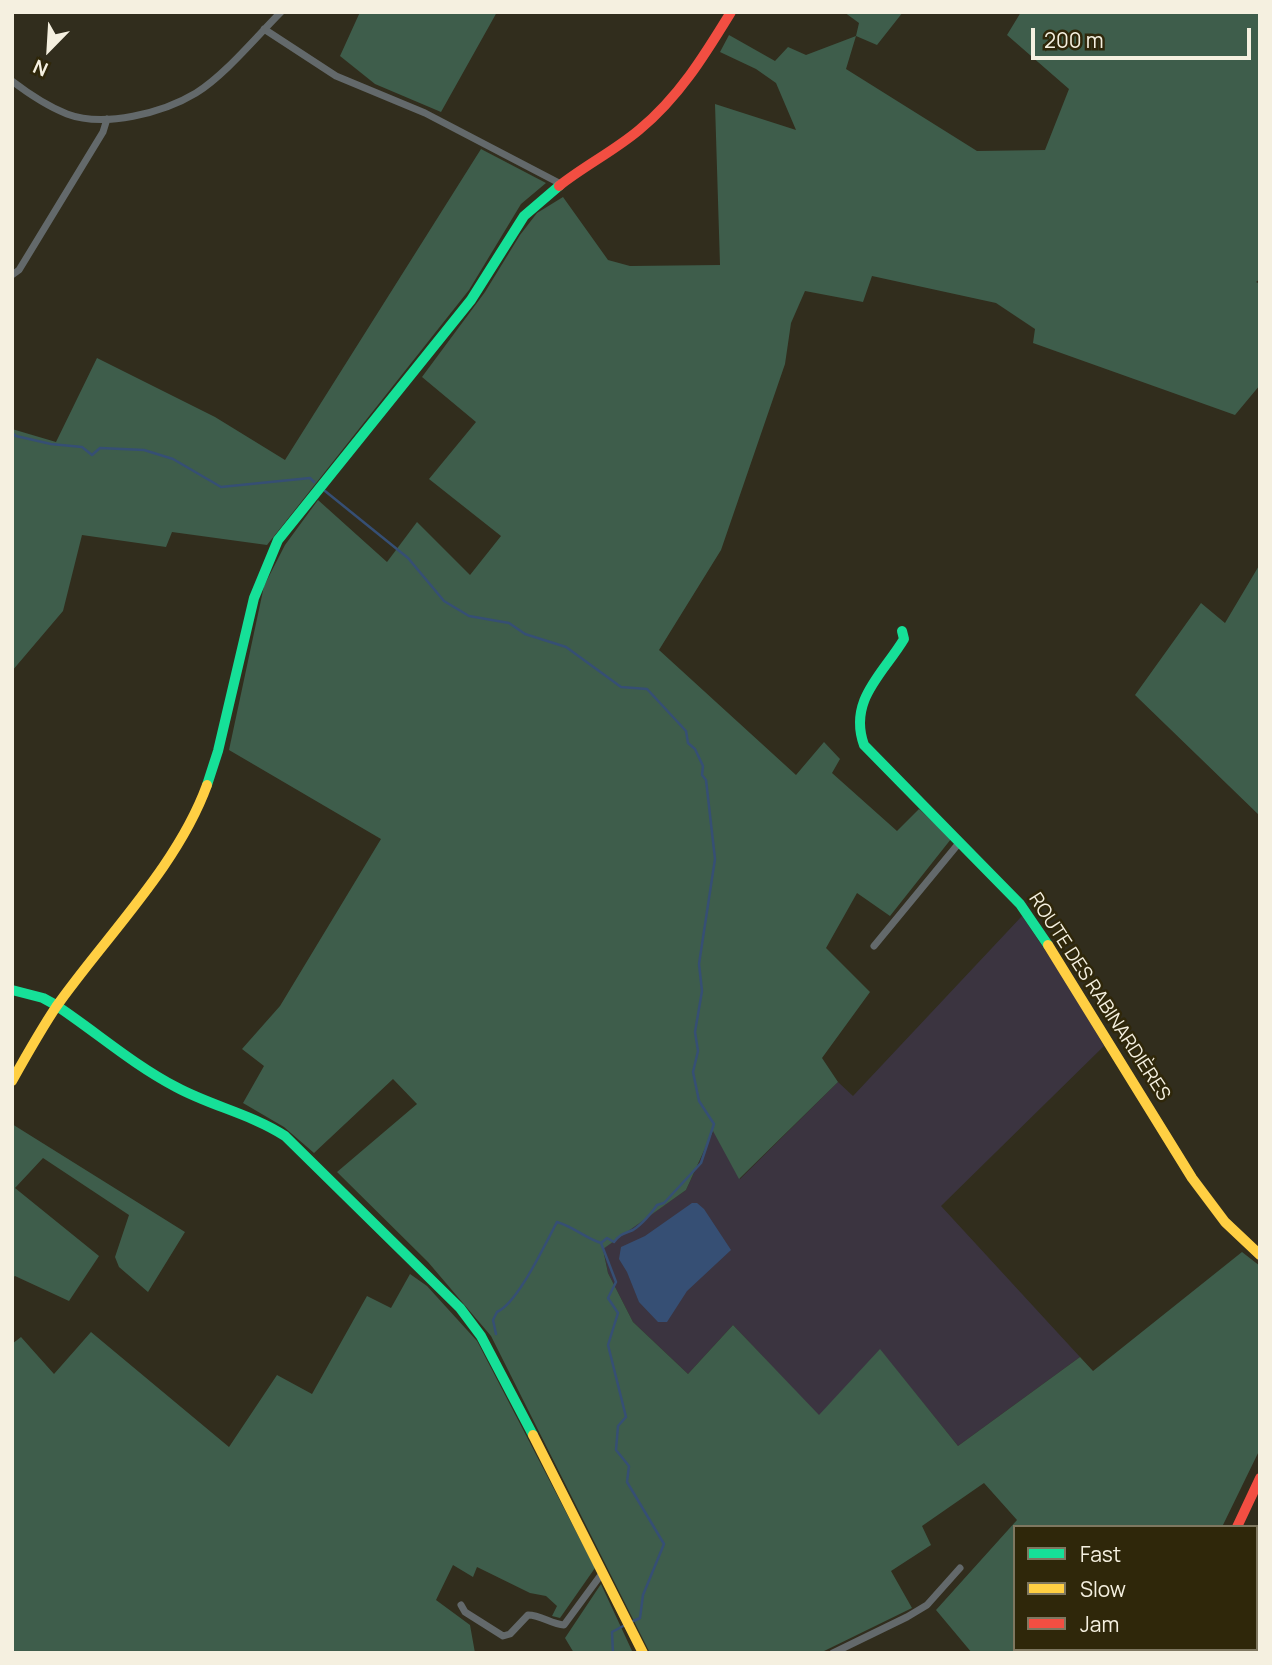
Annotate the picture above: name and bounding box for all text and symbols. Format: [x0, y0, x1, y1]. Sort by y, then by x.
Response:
north arrow [14, 14, 84, 84]
scale bar [1034, 14, 1254, 58]
text: 200 m [1044, 26, 1104, 54]
text: N [29, 54, 52, 83]
street label: ROUTE DES RABINARDIÈRES [1023, 889, 1175, 1105]
legend [1013, 1525, 1258, 1651]
text: Fast [1080, 1540, 1121, 1568]
text: Slow [1080, 1575, 1126, 1603]
text: Jam [1080, 1610, 1119, 1638]

